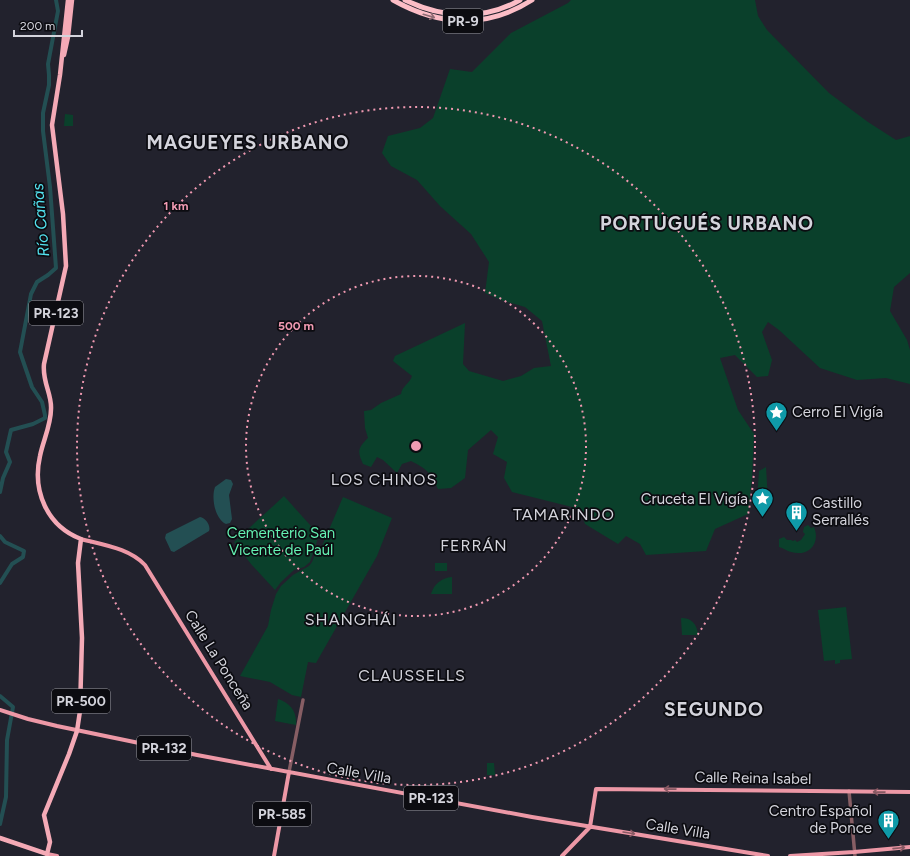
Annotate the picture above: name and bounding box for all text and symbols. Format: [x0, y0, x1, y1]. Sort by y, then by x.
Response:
road number: PR-9 [443, 9, 483, 33]
scale bar [14, 12, 82, 38]
one-way arrow [422, 13, 435, 20]
text: 200 m [20, 19, 55, 33]
district label: MAGUEYES URBANO [147, 131, 349, 154]
water label: Río Cañas [28, 182, 53, 258]
text: 1 km [164, 199, 188, 213]
district label: PORTUGUÉS URBANO [600, 212, 814, 235]
road number: PR-123 [29, 301, 83, 325]
text: 500 m [278, 319, 314, 333]
place icon: Cerro El Vigía [764, 399, 790, 432]
place label: Cerro El Vigía [792, 403, 883, 421]
centre of rings [409, 439, 423, 453]
district label: LOS CHINOS [331, 470, 437, 489]
place icon: Cruceta El Vigía [750, 486, 776, 519]
place label: Cruceta El Vigía [641, 490, 748, 508]
place label: Castillo Serrallés [812, 494, 869, 529]
building icon: Castillo Serrallés [783, 499, 809, 532]
district label: TAMARINDO [513, 505, 615, 524]
park label: Cementerio San Vicente de Paúl [227, 524, 335, 559]
district label: FERRÁN [440, 536, 508, 555]
street label: Calle La Ponceña [181, 607, 257, 713]
district label: SHANGHÁI [305, 610, 397, 629]
district label: CLAUSSELLS [358, 666, 466, 685]
road number: PR-500 [52, 689, 110, 713]
district label: SEGUNDO [664, 698, 764, 721]
road number: PR-132 [137, 736, 191, 760]
street label: Calle Villa [325, 758, 393, 788]
street label: Calle Reina Isabel [694, 768, 812, 788]
one-way arrow [664, 785, 677, 793]
road number: PR-123 [404, 786, 458, 810]
one-way arrow [873, 788, 886, 796]
road number: PR-585 [253, 802, 311, 826]
place label: Centro Español de Ponce [769, 802, 872, 837]
building icon: Centro Español de Ponce [875, 807, 901, 840]
street label: Calle Villa [644, 815, 712, 843]
one-way arrow [622, 829, 635, 837]
one-way arrow [892, 844, 905, 851]

